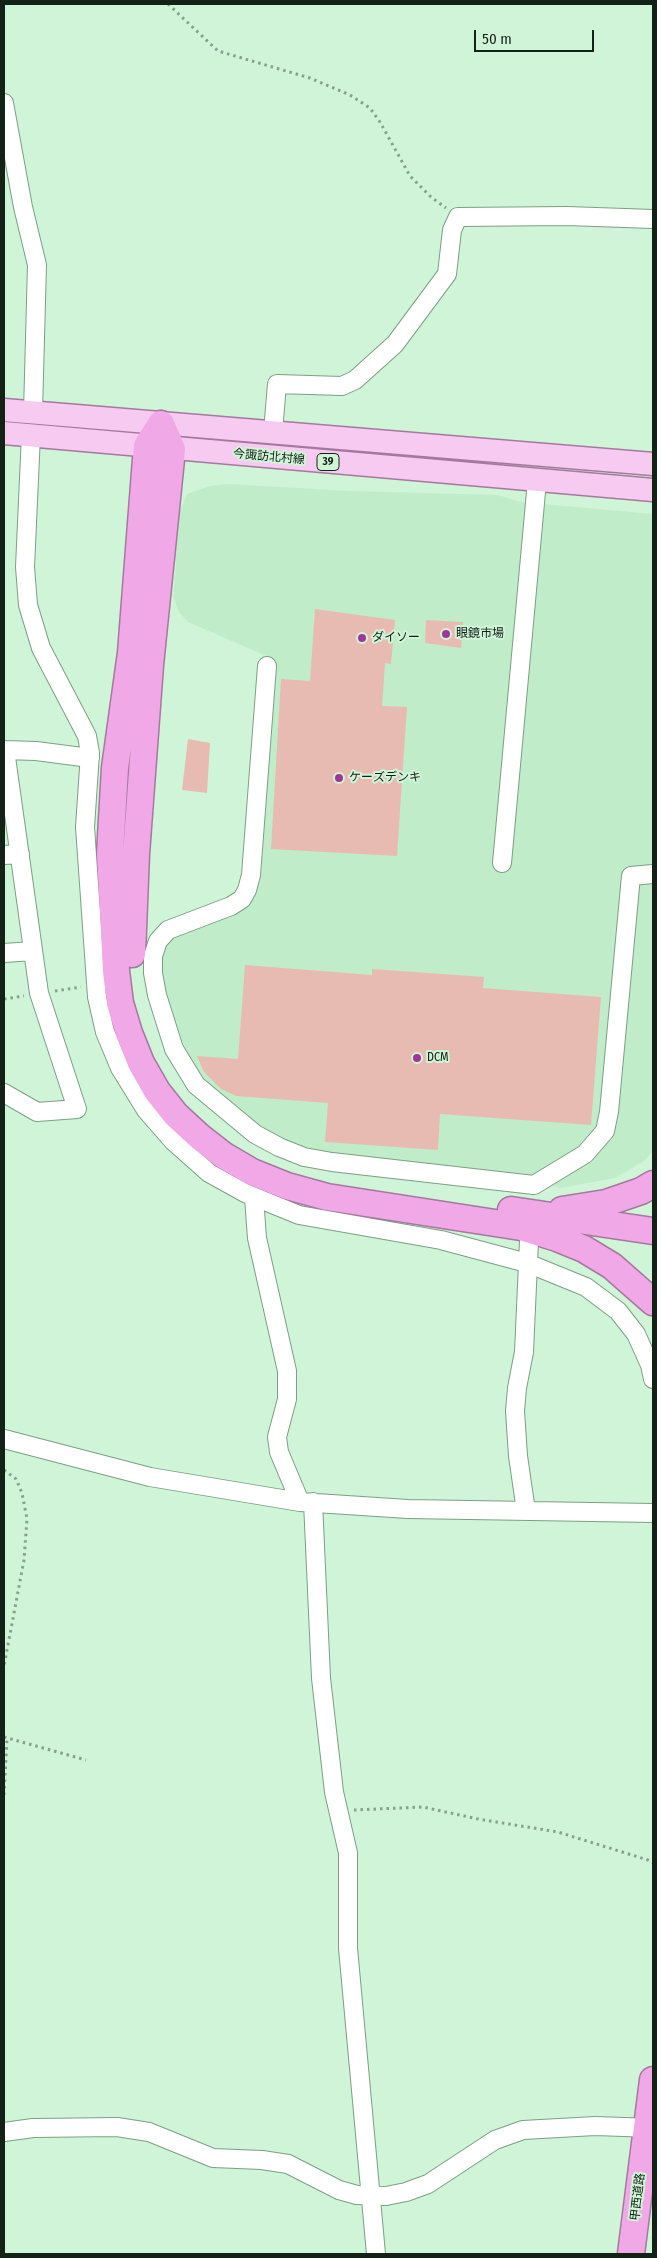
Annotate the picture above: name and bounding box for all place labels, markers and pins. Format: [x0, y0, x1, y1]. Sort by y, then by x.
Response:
place label: 眼鏡市場 [456, 627, 504, 641]
marker: 眼鏡市場 [440, 628, 452, 640]
place label: ダイソー [372, 631, 420, 645]
marker: ダイソー [356, 632, 368, 644]
place label: ケーズデンキ [349, 771, 421, 785]
marker: ケーズデンキ [333, 772, 345, 784]
place label: DCM [427, 1051, 449, 1065]
marker: DCM [411, 1052, 423, 1064]

